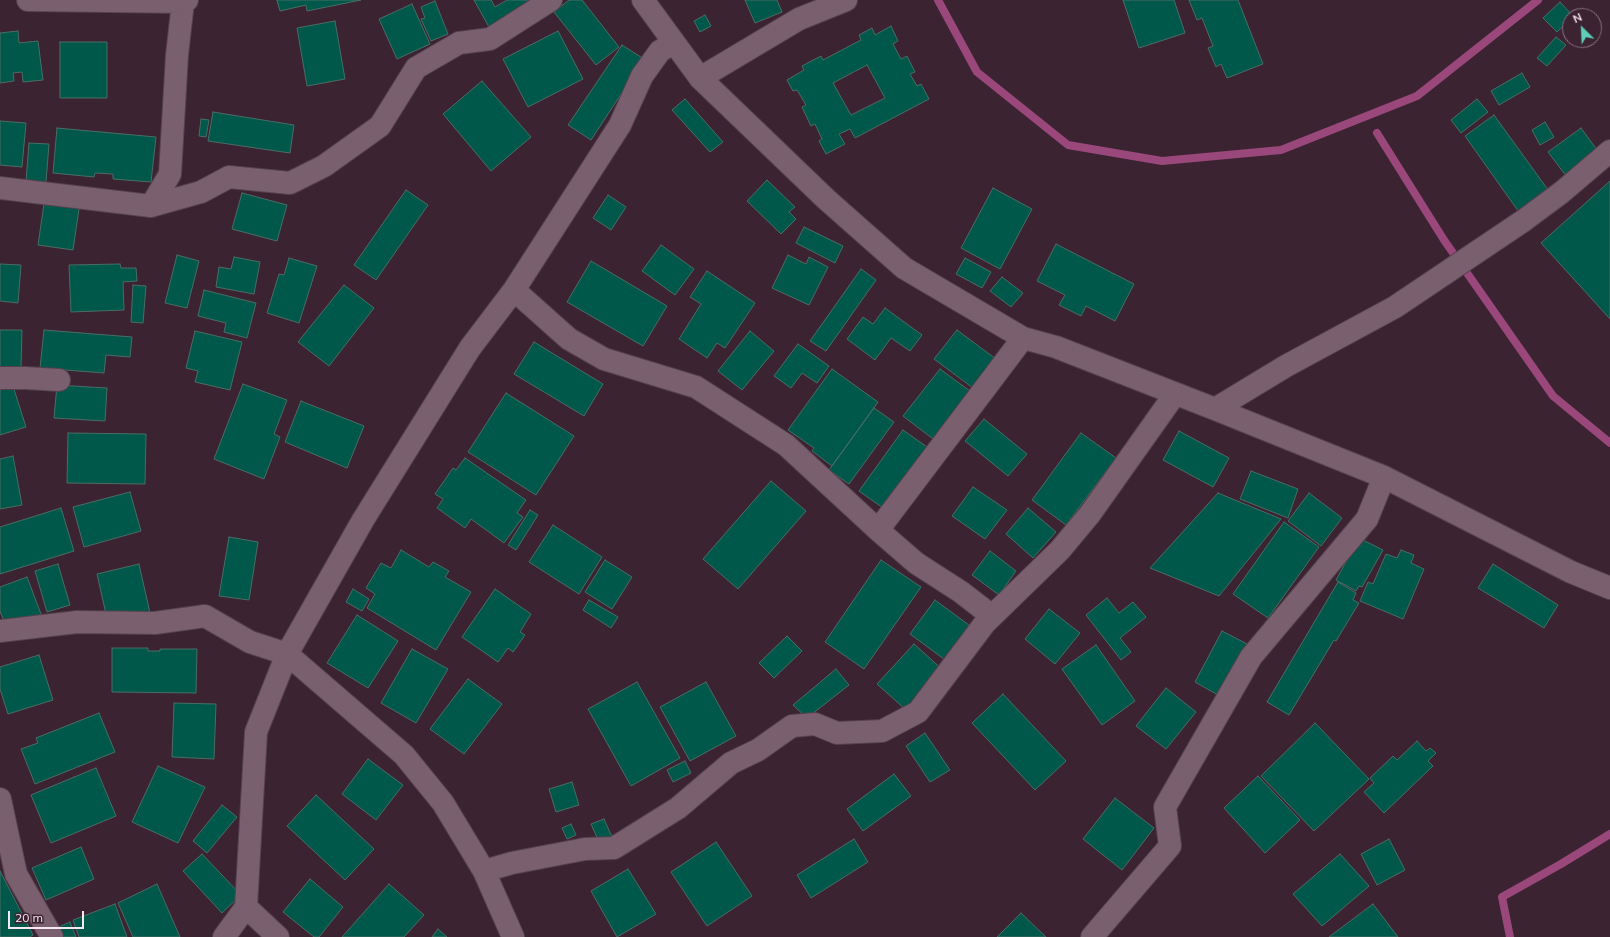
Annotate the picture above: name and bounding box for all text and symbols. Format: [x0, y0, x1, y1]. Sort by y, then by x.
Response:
north arrow [1562, 8, 1602, 48]
text: N [1571, 10, 1584, 26]
scale bar [10, 903, 86, 929]
text: 20 m [15, 910, 43, 925]

